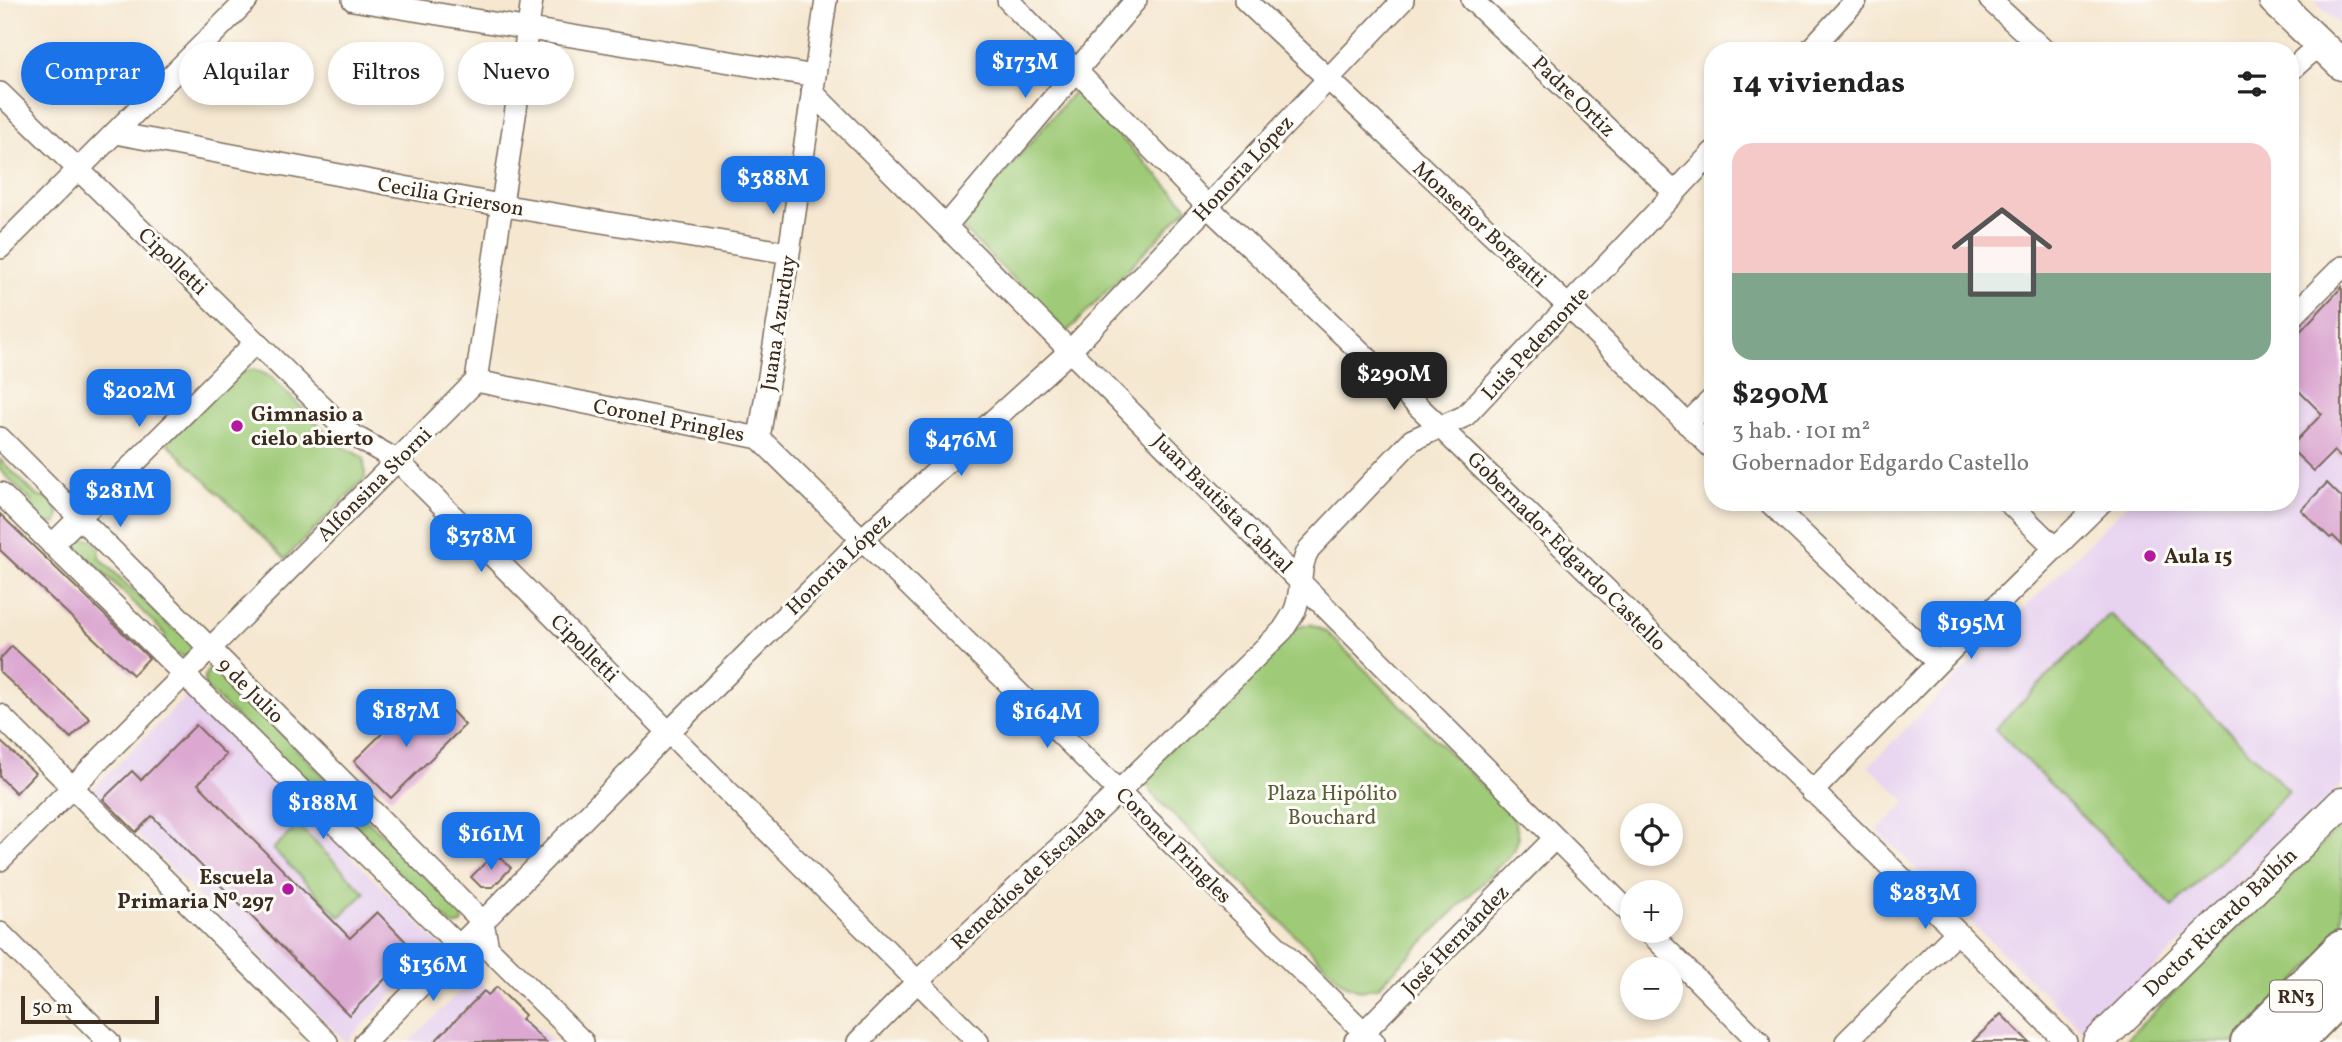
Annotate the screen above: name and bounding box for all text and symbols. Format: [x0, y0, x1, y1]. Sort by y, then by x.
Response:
pin: $173M [976, 41, 1074, 100]
chip: Comprar [21, 42, 165, 105]
chip: Alquilar [179, 42, 314, 105]
chip: Filtros [328, 42, 444, 105]
chip: Nuevo [458, 42, 574, 105]
text: $173M [992, 47, 1058, 79]
street label: Padre Ortiz [1525, 50, 1621, 144]
text: 14 viviendas [1732, 63, 1905, 105]
icon: filters [2233, 65, 2271, 103]
street label: Honoria López [1187, 109, 1301, 229]
street label: Monseñor Borgatti [1406, 155, 1552, 295]
pin: $388M [724, 156, 822, 216]
text: $388M [737, 163, 809, 195]
street label: Cecilia Grierson [375, 170, 526, 225]
icon: home [1939, 189, 2065, 315]
street label: Cipolletti [131, 222, 213, 303]
street label: Juana Azurduy [754, 253, 805, 393]
street label: Luis Pedemonte [1476, 281, 1597, 407]
pin: $290M [1345, 352, 1443, 412]
text: $290M [1357, 359, 1431, 391]
pin: $202M [90, 370, 188, 429]
text: $290M [1732, 374, 1829, 416]
text: $202M [102, 376, 176, 408]
street label: Coronel Pringles [591, 393, 747, 450]
place label: Gimnasio a cielo abierto [251, 401, 374, 454]
text: 3 hab. · 101 m² [1732, 416, 1870, 448]
marker: Gimnasio a cielo abierto [229, 418, 245, 434]
pin: $476M [912, 419, 1010, 478]
street label: Alfonsina Storni [311, 421, 439, 549]
text: $476M [925, 425, 997, 457]
street label: Juan Bautista Cabral [1145, 428, 1298, 581]
street label: Gobernador Edgardo Castello [1460, 446, 1672, 658]
text: Gobernador Edgardo Castello [1732, 448, 2029, 480]
pin: $281M [71, 470, 169, 529]
text: $281M [86, 476, 154, 508]
street label: Honoria López [780, 507, 898, 623]
pin: $378M [432, 514, 530, 574]
text: $378M [446, 521, 516, 553]
place label: Aula 15 [2164, 543, 2232, 572]
marker: Aula 15 [2142, 548, 2158, 564]
pin: $195M [1922, 602, 2020, 661]
street label: Cipolletti [543, 608, 625, 690]
text: $195M [1937, 608, 2005, 640]
street label: 9 de Julio [210, 651, 290, 731]
pin: $187M [357, 690, 455, 749]
pin: $164M [998, 690, 1096, 750]
text: $187M [372, 696, 440, 728]
text: $164M [1012, 697, 1082, 729]
park label: Plaza Hipólito Bouchard [1267, 780, 1397, 833]
street label: Coronel Pringles [1108, 781, 1238, 911]
pin: $188M [274, 782, 372, 841]
text: $188M [288, 788, 358, 820]
street label: Remedios de Escalada [945, 799, 1113, 957]
map controls [1620, 803, 1683, 1020]
button: locate [1620, 803, 1683, 866]
pin: $161M [442, 812, 540, 872]
text: $161M [458, 819, 524, 851]
street label: Doctor Ricardo Balbín [2138, 842, 2304, 1004]
place label: Escuela Primaria Nº 297 [117, 864, 274, 917]
pin: $283M [1876, 872, 1974, 931]
text: $283M [1889, 878, 1961, 910]
street label: José Hernández [1396, 879, 1516, 1003]
button: + [1620, 880, 1683, 943]
marker: Escuela Primaria Nº 297 [280, 881, 296, 897]
pin: $136M [384, 944, 482, 1003]
text: $136M [399, 950, 467, 982]
button: − [1620, 957, 1683, 1020]
road number: RN3 [2270, 980, 2322, 1012]
scale bar [21, 993, 159, 1025]
text: 50 m [32, 995, 73, 1021]

